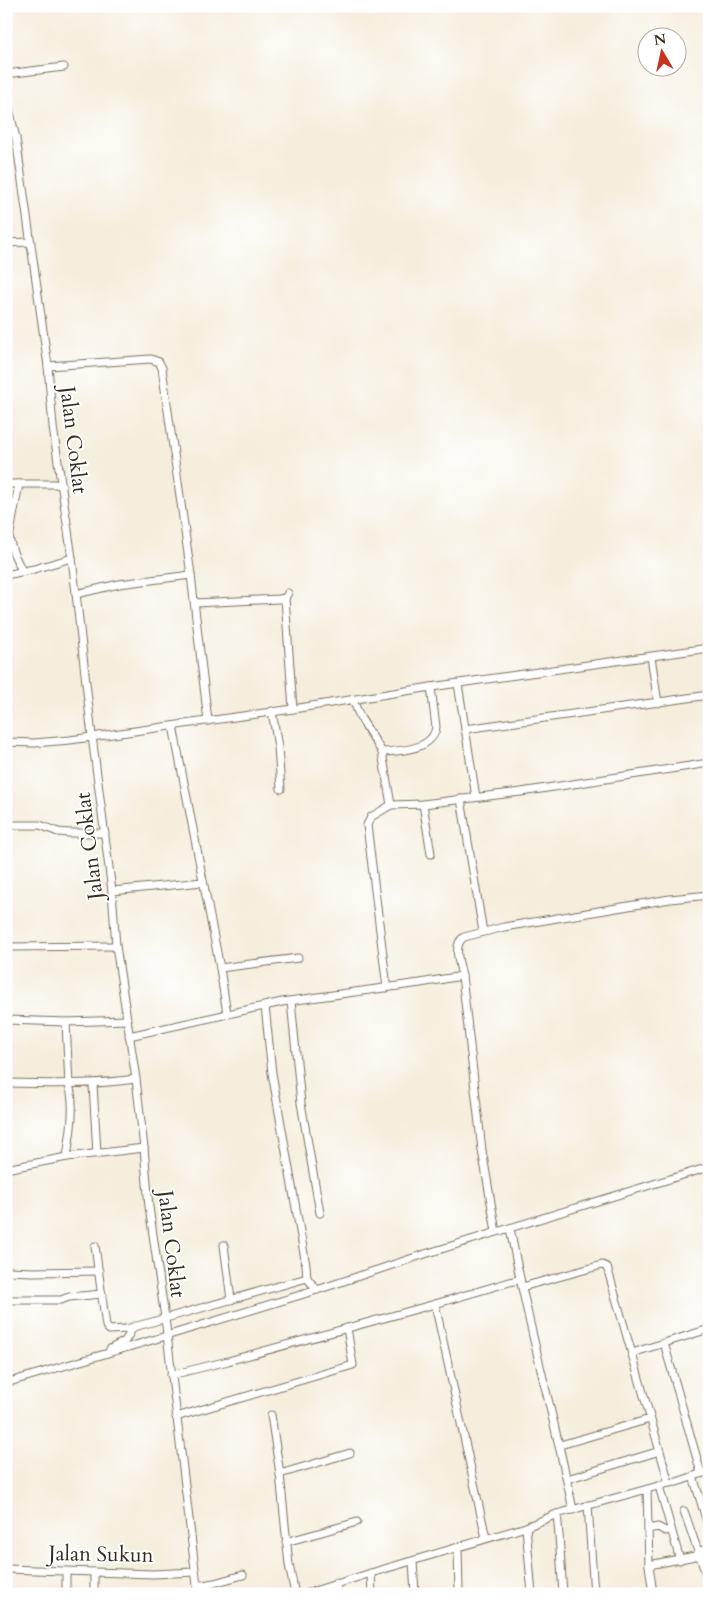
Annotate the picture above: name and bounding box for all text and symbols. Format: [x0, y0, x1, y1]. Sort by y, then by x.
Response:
north arrow [638, 28, 688, 78]
text: N [653, 29, 668, 50]
street label: Jalan Coklat [52, 382, 95, 496]
street label: Jalan Coklat [68, 790, 111, 904]
street label: Jalan Coklat [150, 1186, 193, 1300]
street label: Jalan Sukun [45, 1539, 154, 1570]

